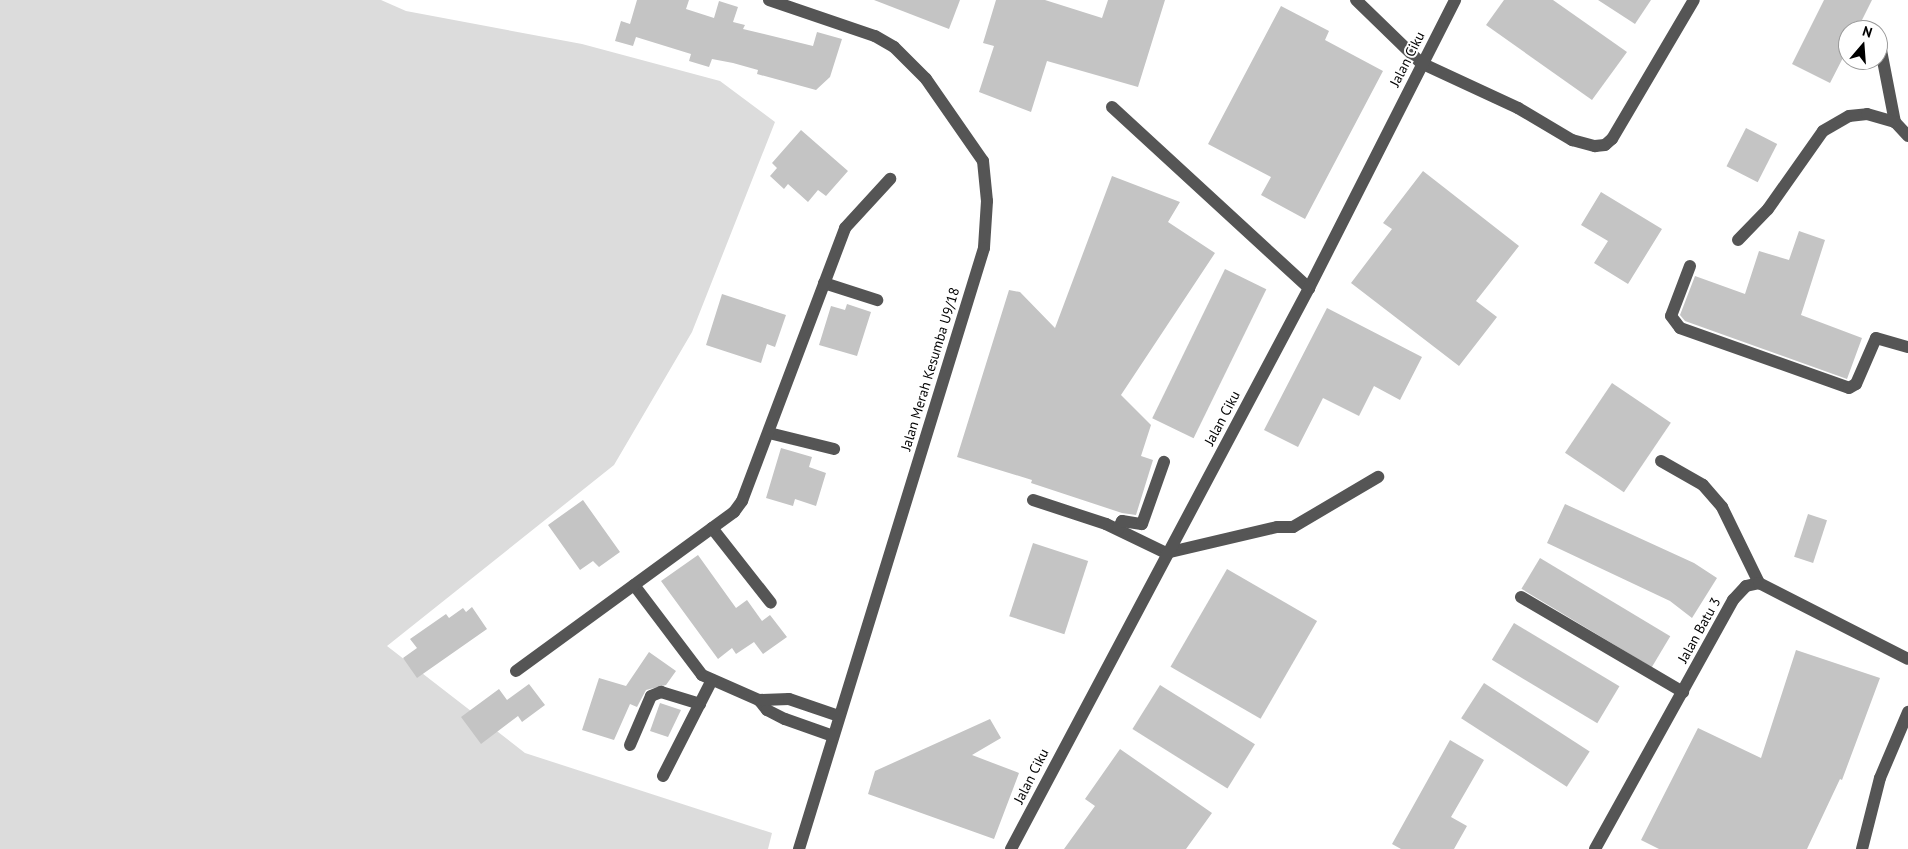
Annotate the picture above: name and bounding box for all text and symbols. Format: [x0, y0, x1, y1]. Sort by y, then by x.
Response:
north arrow [1838, 20, 1888, 70]
text: N [1860, 22, 1874, 42]
street label: Jalan Ciku [1386, 29, 1428, 89]
street label: Jalan Merah Kesumba U9/18 [897, 285, 963, 453]
street label: Jalan Ciku [1201, 388, 1243, 448]
street label: Jalan Batu 3 [1674, 594, 1724, 666]
street label: Jalan Ciku [1010, 746, 1052, 806]

